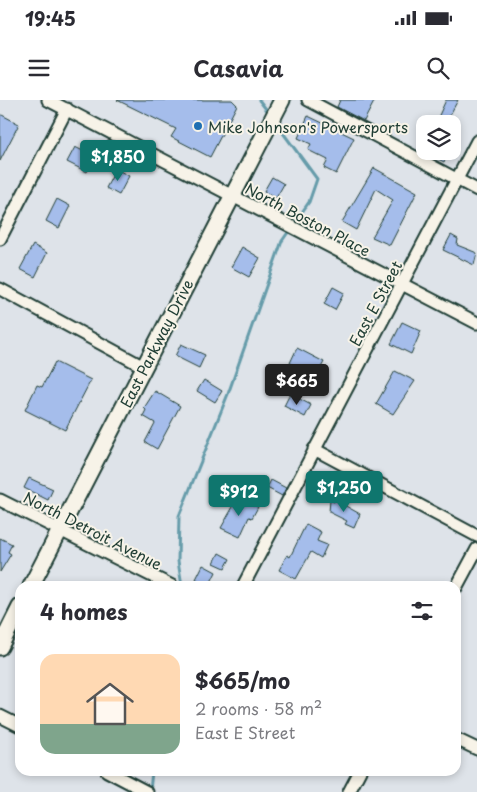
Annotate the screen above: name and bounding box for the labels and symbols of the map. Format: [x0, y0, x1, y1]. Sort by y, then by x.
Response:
place label: Mike Johnson's Powersports [208, 115, 408, 138]
marker: Mike Johnson's Powersports [192, 120, 204, 132]
pin: $1,850 [77, 139, 159, 182]
street label: North Boston Place [241, 176, 375, 262]
street label: East E Street [343, 256, 407, 350]
street label: East Parkway Drive [114, 275, 198, 411]
pin: $665 [267, 364, 327, 406]
pin: $1,250 [303, 470, 385, 513]
pin: $912 [209, 474, 269, 517]
street label: North Detroit Avenue [20, 485, 166, 575]

